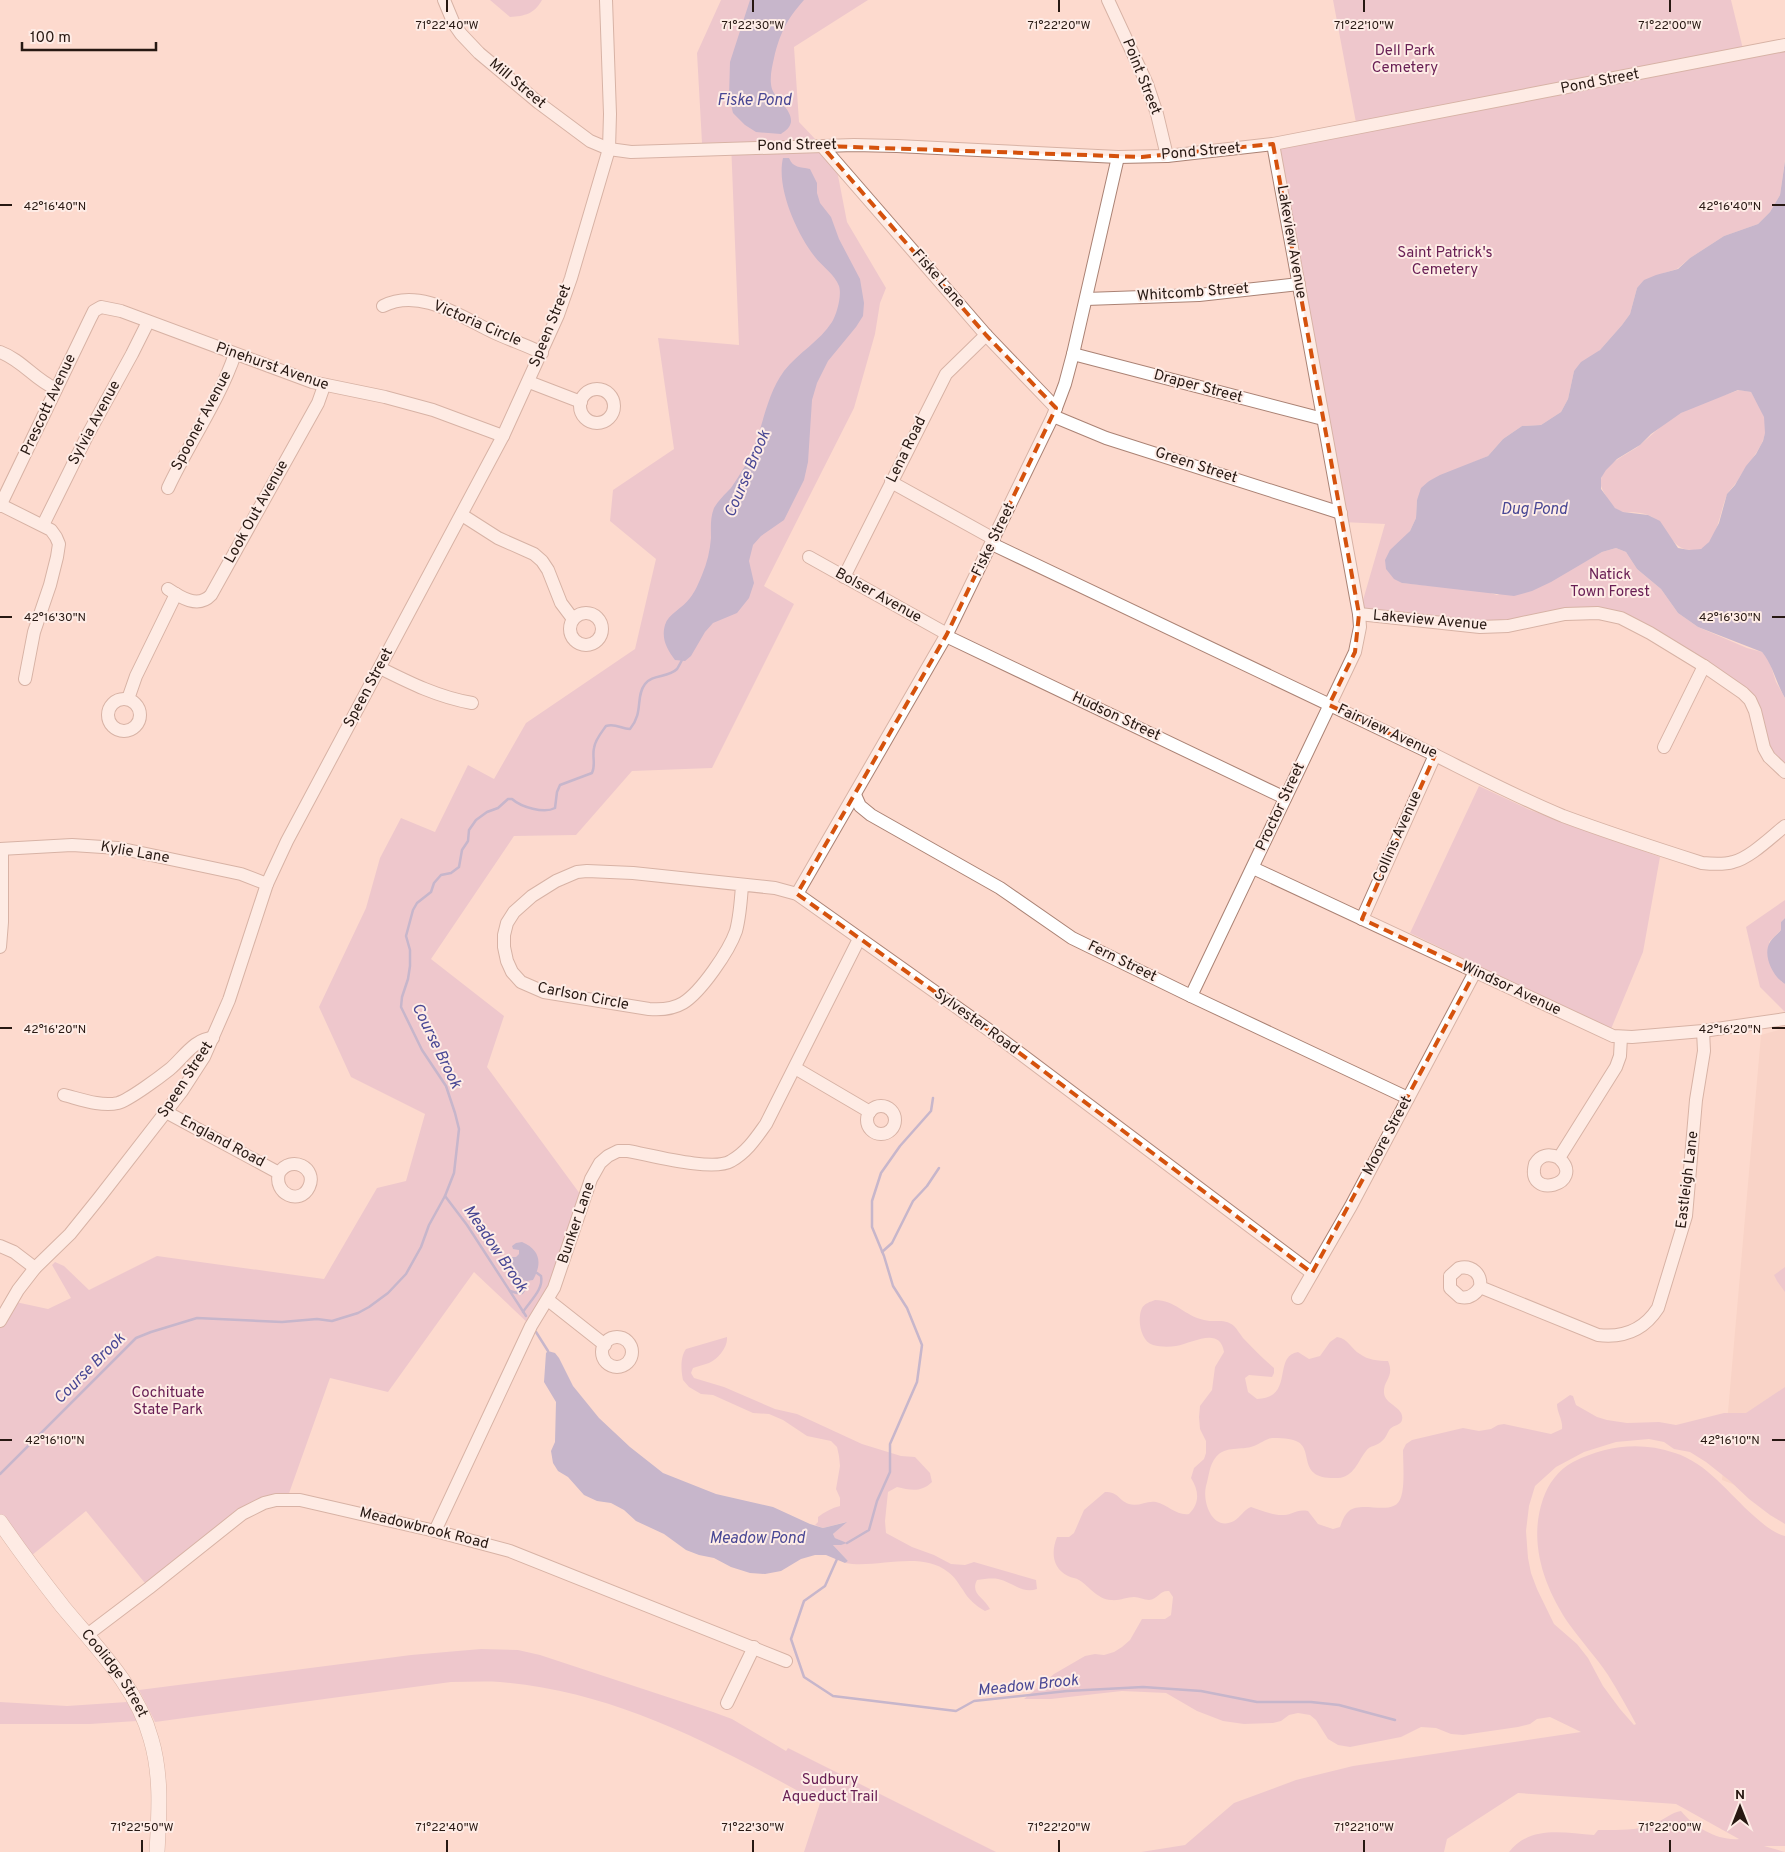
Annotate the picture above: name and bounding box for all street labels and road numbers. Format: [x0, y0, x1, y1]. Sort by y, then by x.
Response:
street label: Point Street [1117, 36, 1165, 118]
street label: Mill Street [485, 55, 549, 113]
street label: Pond Street [1559, 65, 1641, 99]
street label: Pond Street [757, 136, 837, 156]
street label: Pond Street [1160, 139, 1242, 165]
street label: Lakeview Avenue [1272, 184, 1310, 300]
street label: Fiske Lane [907, 246, 969, 312]
street label: Whitcomb Street [1136, 280, 1250, 306]
street label: Speen Street [526, 282, 576, 370]
street label: Victoria Circle [430, 297, 524, 351]
street label: Pinehurst Avenue [213, 339, 331, 395]
street label: Prescott Avenue [17, 351, 81, 459]
street label: Draper Street [1151, 366, 1245, 408]
street label: Spooner Avenue [168, 368, 236, 474]
street label: Sylvia Avenue [65, 377, 125, 469]
street label: Lena Road [883, 414, 931, 486]
street label: Green Street [1152, 444, 1240, 488]
street label: Look Out Avenue [221, 457, 293, 567]
street label: Fiske Street [968, 500, 1020, 580]
street label: Bolser Avenue [831, 564, 925, 628]
street label: Lakeview Avenue [1372, 607, 1488, 635]
street label: Speen Street [340, 645, 398, 731]
street label: Hudson Street [1069, 688, 1163, 746]
street label: Fairview Avenue [1334, 701, 1440, 763]
street label: Proctor Street [1252, 760, 1310, 854]
street label: Collins Avenue [1369, 788, 1427, 886]
street label: Kylie Lane [99, 838, 171, 868]
street label: Fern Street [1084, 937, 1160, 987]
street label: Windsor Avenue [1458, 958, 1564, 1020]
street label: Carlson Circle [535, 979, 631, 1015]
street label: Sylvester Road [930, 985, 1022, 1059]
street label: Speen Street [154, 1038, 218, 1122]
street label: Moore Street [1359, 1093, 1417, 1179]
street label: England Road [176, 1112, 268, 1172]
street label: Eastleigh Lane [1673, 1130, 1703, 1230]
street label: Bunker Lane [554, 1180, 600, 1266]
street label: Meadowbrook Road [357, 1504, 491, 1554]
street label: Coolidge Street [77, 1625, 152, 1721]

